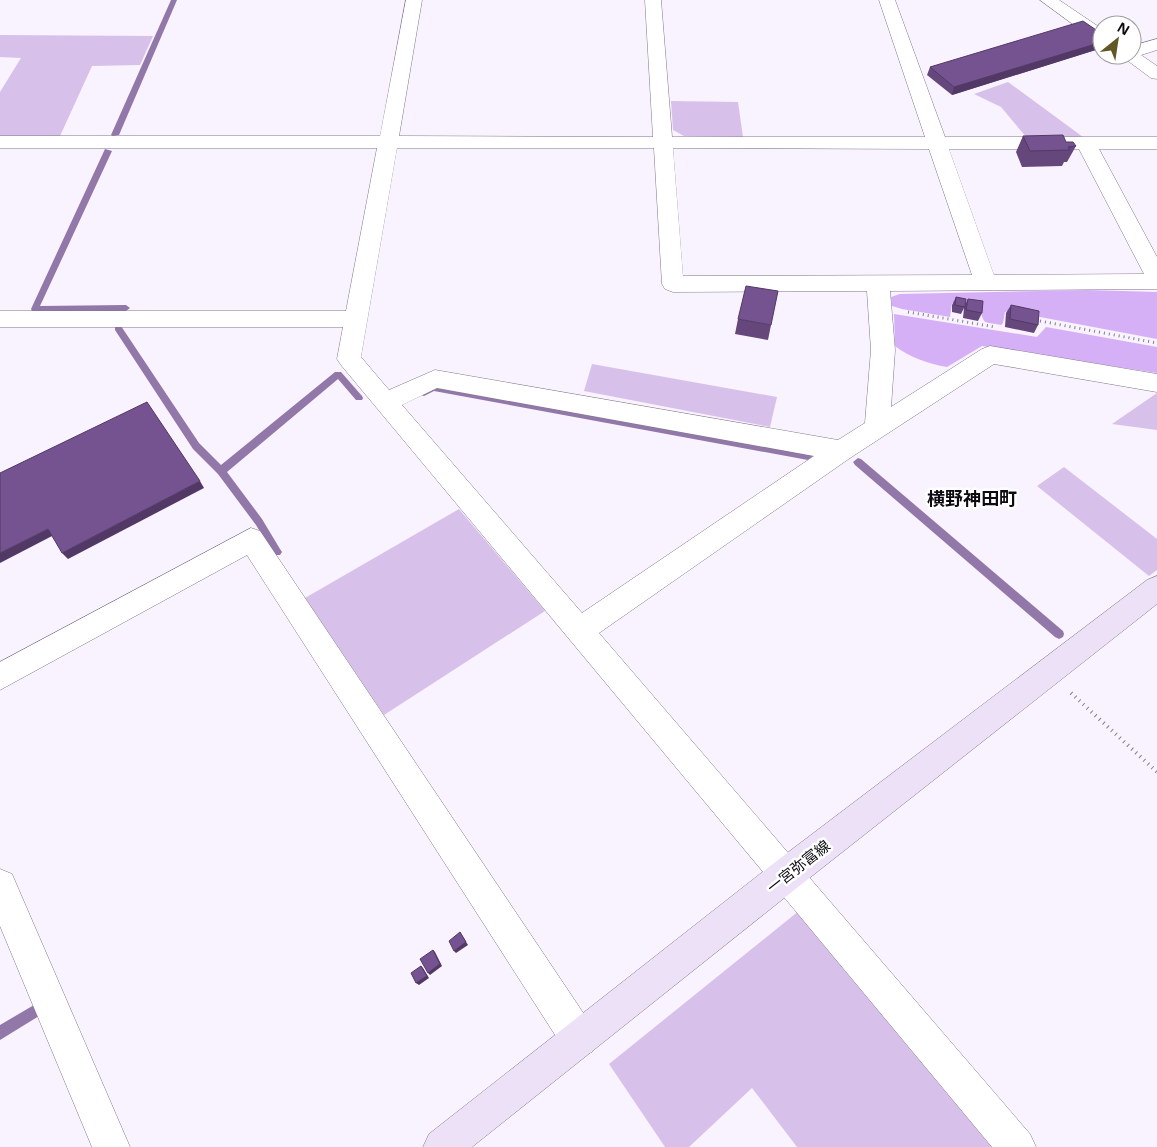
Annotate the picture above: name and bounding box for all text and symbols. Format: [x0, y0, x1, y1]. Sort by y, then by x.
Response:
north arrow [1092, 15, 1142, 65]
text: N [1114, 17, 1133, 39]
district label: 横野神田町 [927, 486, 1017, 510]
street label: 一宮弥富線 [762, 835, 834, 897]

